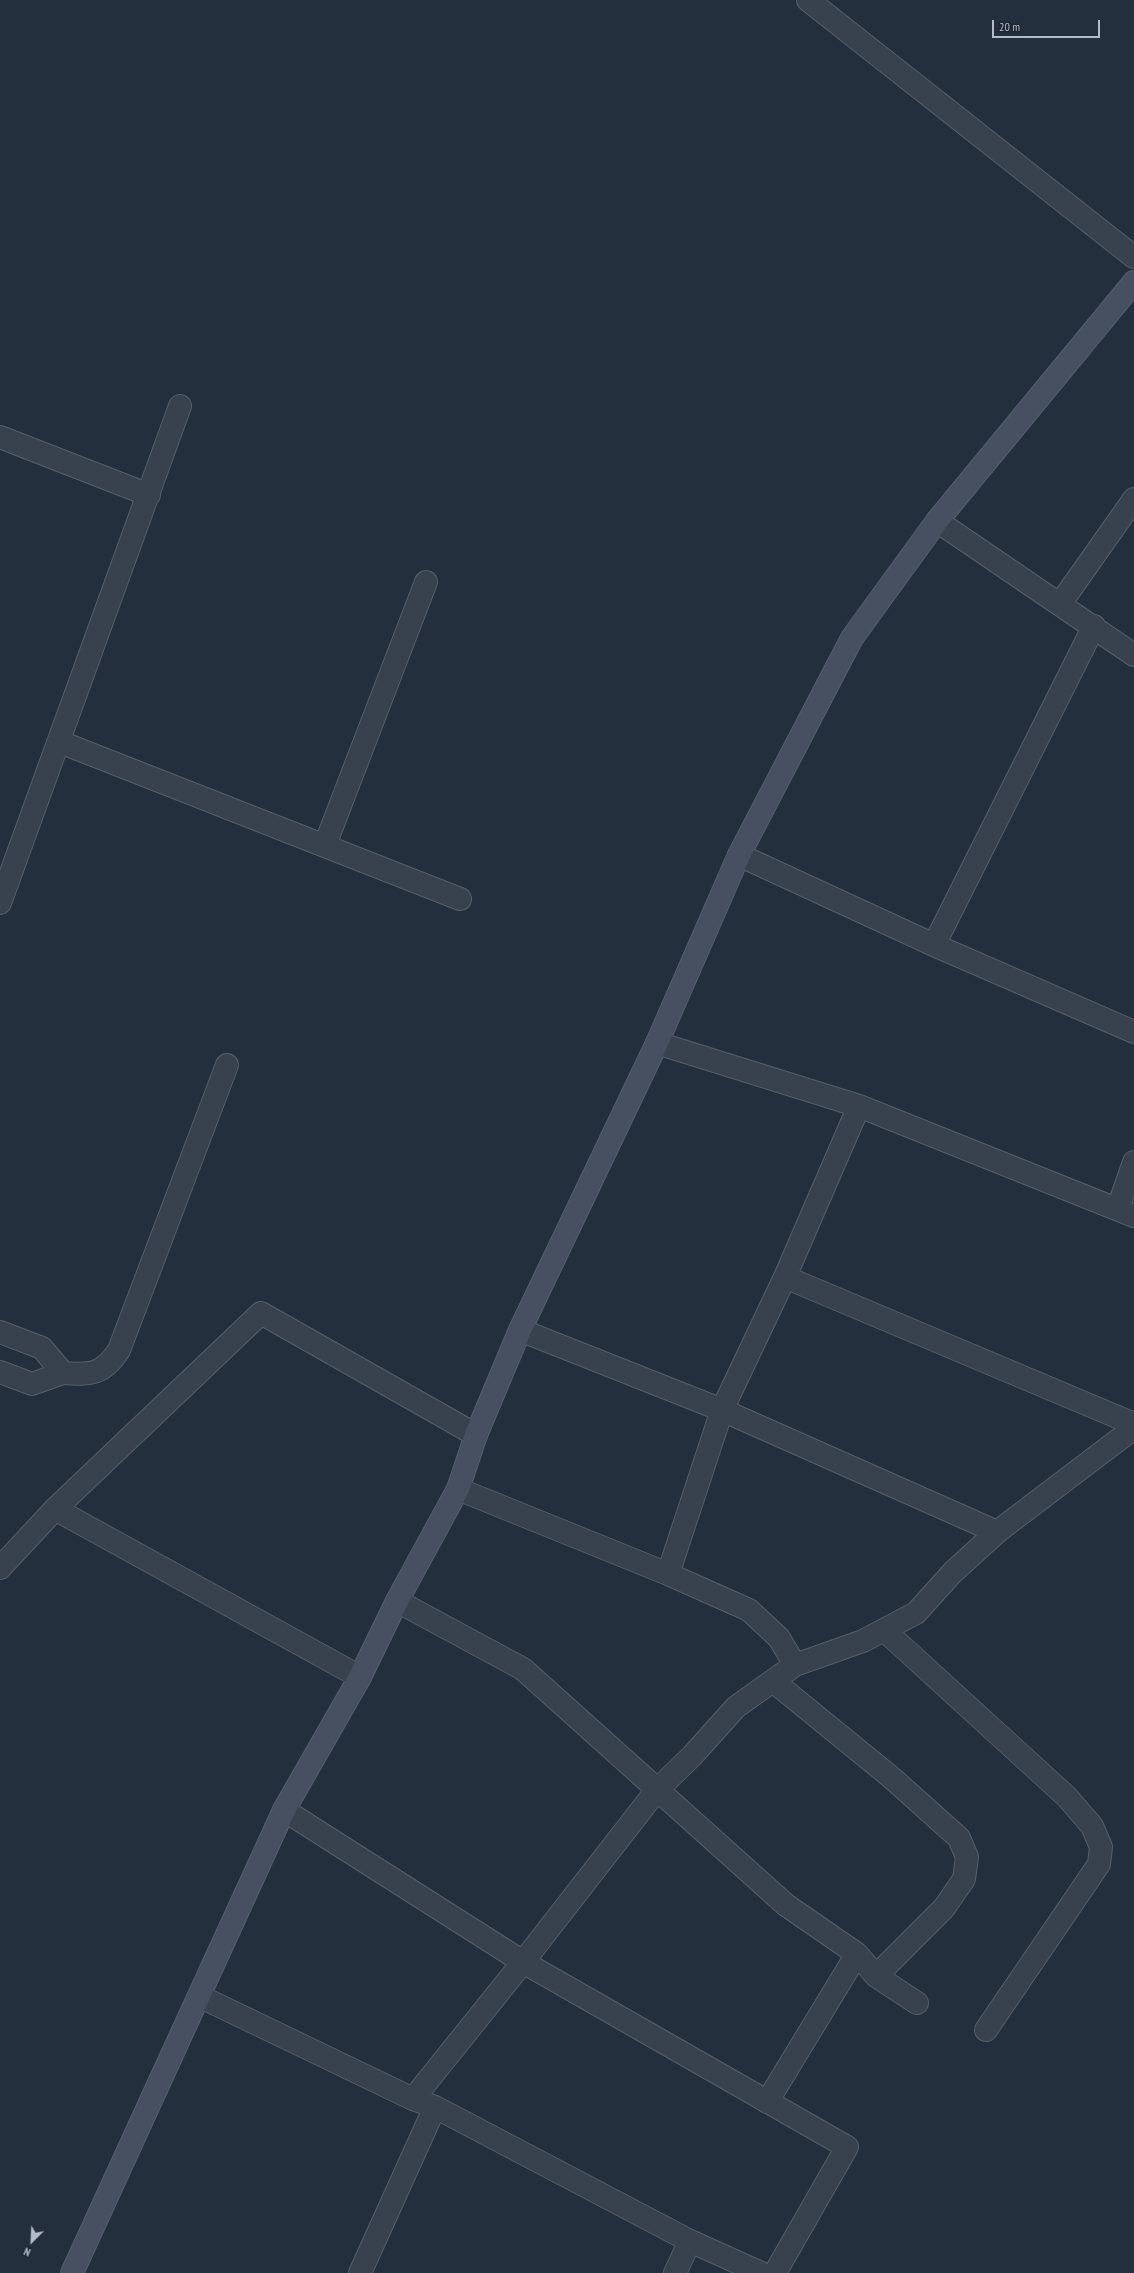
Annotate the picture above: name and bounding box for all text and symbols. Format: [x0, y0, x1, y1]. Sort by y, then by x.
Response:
scale bar [994, 12, 1102, 38]
text: 20 m [999, 19, 1020, 34]
north arrow [12, 2221, 52, 2261]
text: N [22, 2244, 33, 2260]

